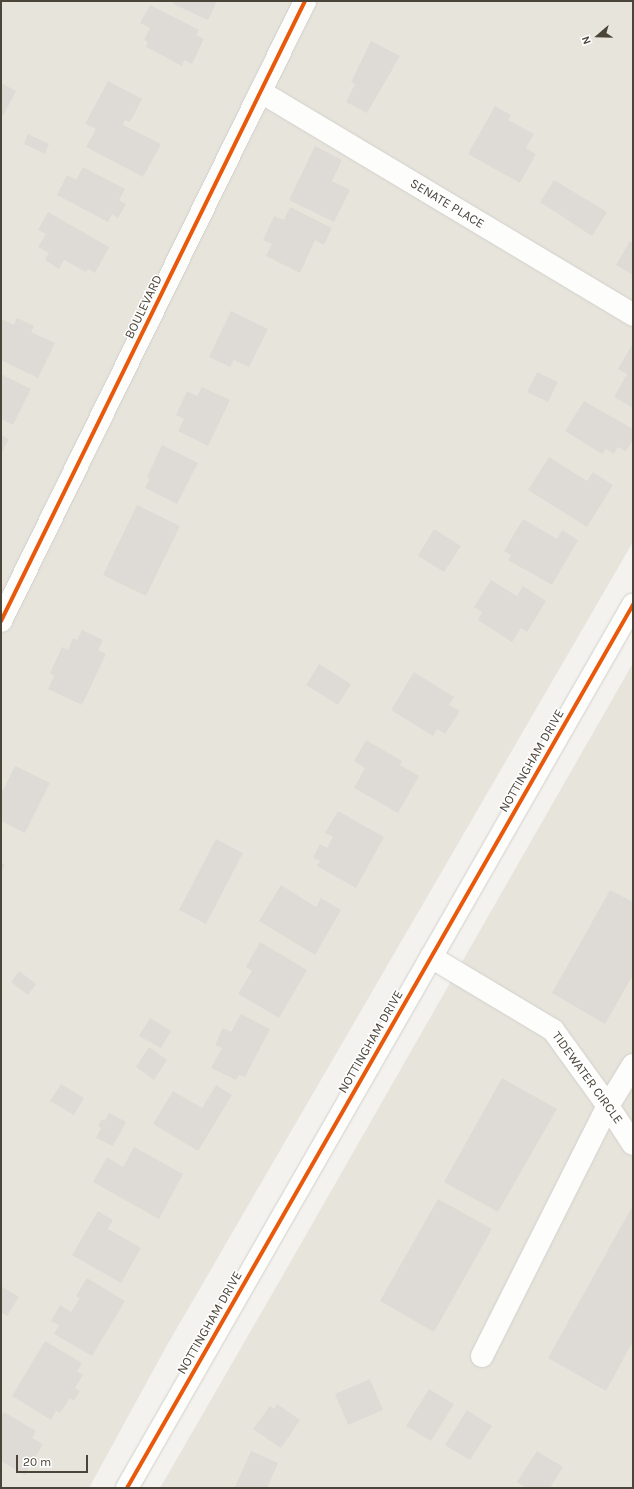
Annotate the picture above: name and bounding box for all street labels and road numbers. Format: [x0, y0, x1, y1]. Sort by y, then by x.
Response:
street label: SENATE PLACE [407, 176, 487, 232]
street label: BOULEVARD [122, 272, 166, 342]
street label: NOTTINGHAM DRIVE [496, 707, 568, 815]
street label: NOTTINGHAM DRIVE [335, 988, 407, 1096]
street label: TIDEWATER CIRCLE [548, 1029, 626, 1127]
street label: NOTTINGHAM DRIVE [174, 1269, 246, 1377]

